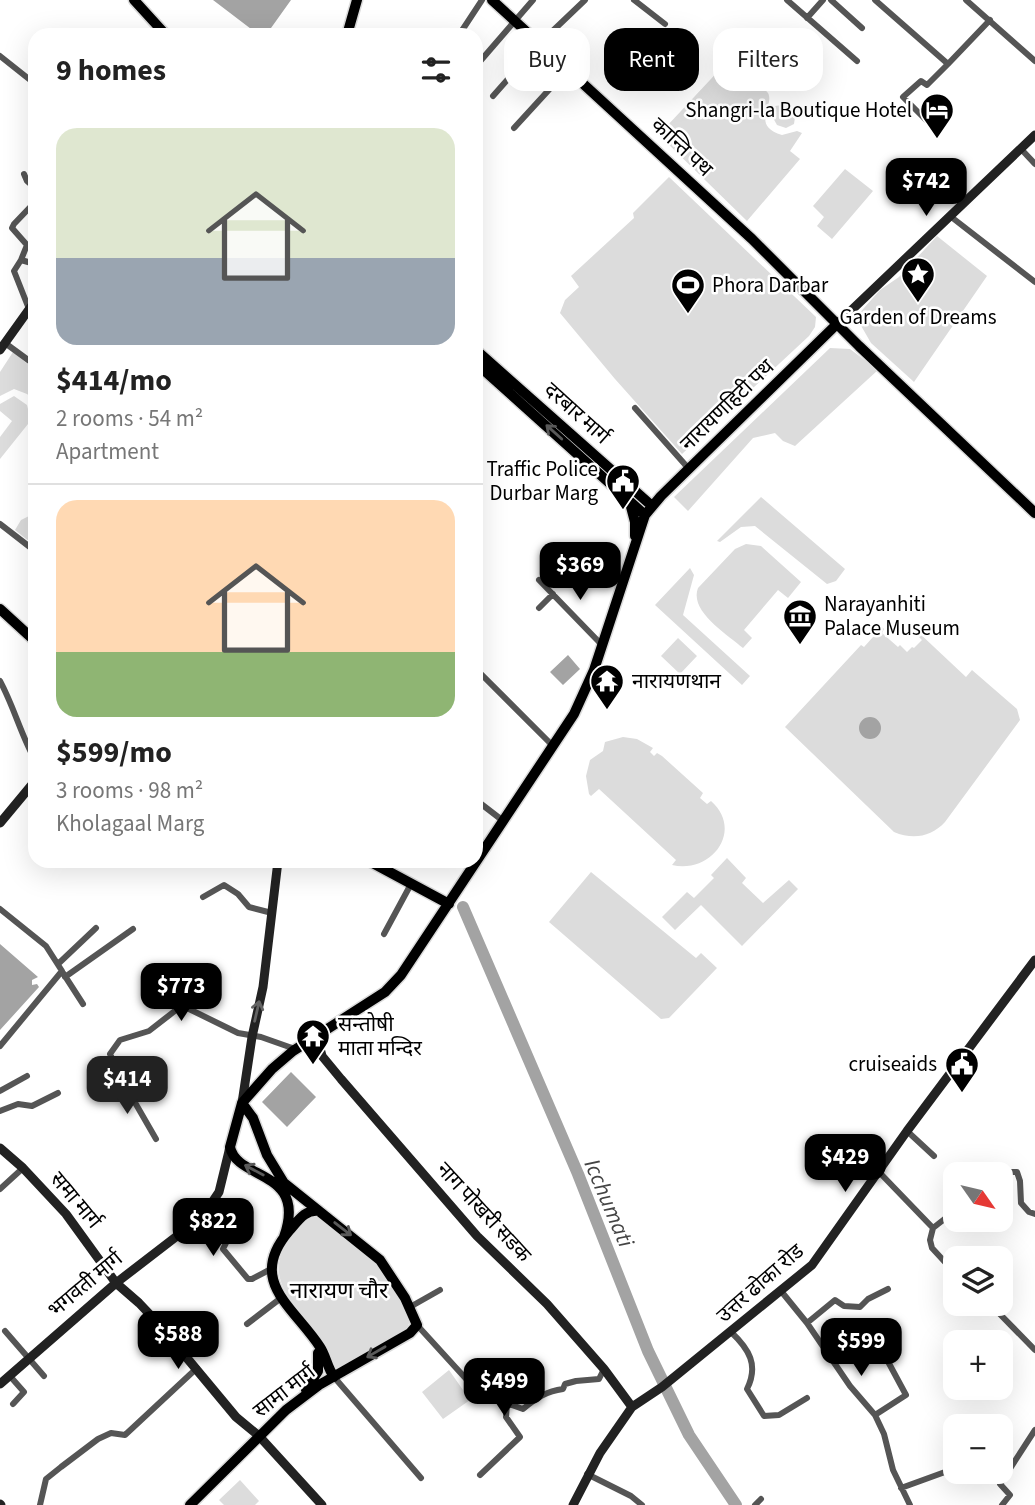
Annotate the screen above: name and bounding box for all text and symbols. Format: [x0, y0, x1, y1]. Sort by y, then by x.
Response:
chip: Buy [504, 28, 590, 91]
chip: Rent [604, 28, 699, 91]
chip: Filters [713, 28, 823, 91]
text: 9 homes [56, 49, 166, 92]
icon: filters [417, 51, 455, 89]
hotel icon: Shangri-la Boutique Hotel [918, 91, 956, 140]
place label: Shangri-la Boutique Hotel [685, 95, 912, 125]
street label: कान्ति पथ [644, 110, 720, 184]
pin: $742 [885, 158, 967, 218]
text: $742 [902, 164, 950, 197]
icon: home [193, 173, 319, 299]
place icon: Garden of Dreams [899, 255, 937, 304]
sports icon: Phora Darbar [669, 266, 707, 315]
place label: Phora Darbar [712, 270, 829, 300]
place label: Garden of Dreams [840, 302, 997, 332]
street label: नारायणहिटी पथ [673, 352, 781, 458]
text: $414/mo [56, 359, 172, 402]
street label: दरबार मार्ग [537, 375, 618, 452]
text: 2 rooms · 54 m² [56, 402, 203, 435]
one-way arrow [545, 424, 563, 440]
text: Apartment [56, 435, 159, 468]
place label: Traffic Police Durbar Marg [486, 454, 598, 508]
public building icon: Traffic Police Durbar Marg [604, 462, 642, 511]
pin: $369 [539, 542, 621, 602]
icon: home [193, 545, 319, 671]
text: $369 [556, 548, 604, 581]
place label: Narayanhiti Palace Museum [824, 589, 960, 643]
museum icon: Narayanhiti Palace Museum [781, 597, 819, 646]
temple icon: नारायणथान [588, 662, 626, 711]
place label: नारायणथान [632, 666, 721, 696]
text: $599/mo [56, 731, 172, 774]
text: 3 rooms · 98 m² [56, 774, 203, 807]
text: Kholagaal Marg [56, 807, 204, 840]
pin: $773 [140, 964, 222, 1023]
text: $773 [157, 969, 205, 1002]
one-way arrow [251, 1000, 265, 1023]
place label: सन्तोषी माता मन्दिर [338, 1009, 422, 1063]
temple icon: सन्तोषी माता मन्दिर [294, 1017, 332, 1066]
public building icon: cruiseaids [943, 1045, 981, 1094]
place label: cruiseaids [848, 1049, 937, 1079]
pin: $414 [86, 1056, 168, 1116]
text: $414 [103, 1062, 151, 1095]
pin: $429 [804, 1134, 886, 1194]
text: $429 [821, 1140, 869, 1173]
water label: Icchumati [576, 1154, 643, 1253]
street label: नाग पोखरी सडक [430, 1155, 539, 1269]
north arrow [943, 1162, 1013, 1232]
map controls [943, 1162, 1013, 1484]
one-way arrow [244, 1163, 264, 1177]
street label: समा मार्ग [43, 1165, 110, 1236]
pin: $822 [172, 1198, 254, 1258]
text: $822 [189, 1204, 237, 1237]
one-way arrow [334, 1221, 352, 1237]
street label: उत्तर ढोका रोड [710, 1236, 811, 1329]
street label: भगवती मार्ग [41, 1243, 130, 1324]
button: layers [943, 1246, 1013, 1316]
district label: नारायण चौर [290, 1274, 389, 1307]
pin: $588 [137, 1312, 219, 1371]
text: $588 [154, 1317, 202, 1350]
pin: $599 [820, 1318, 902, 1378]
text: $599 [837, 1324, 885, 1357]
button: + [943, 1330, 1013, 1400]
one-way arrow [367, 1345, 387, 1359]
street label: सामा मार्ग [247, 1356, 322, 1425]
pin: $499 [463, 1358, 545, 1418]
text: $499 [480, 1364, 528, 1397]
button: − [943, 1414, 1013, 1484]

